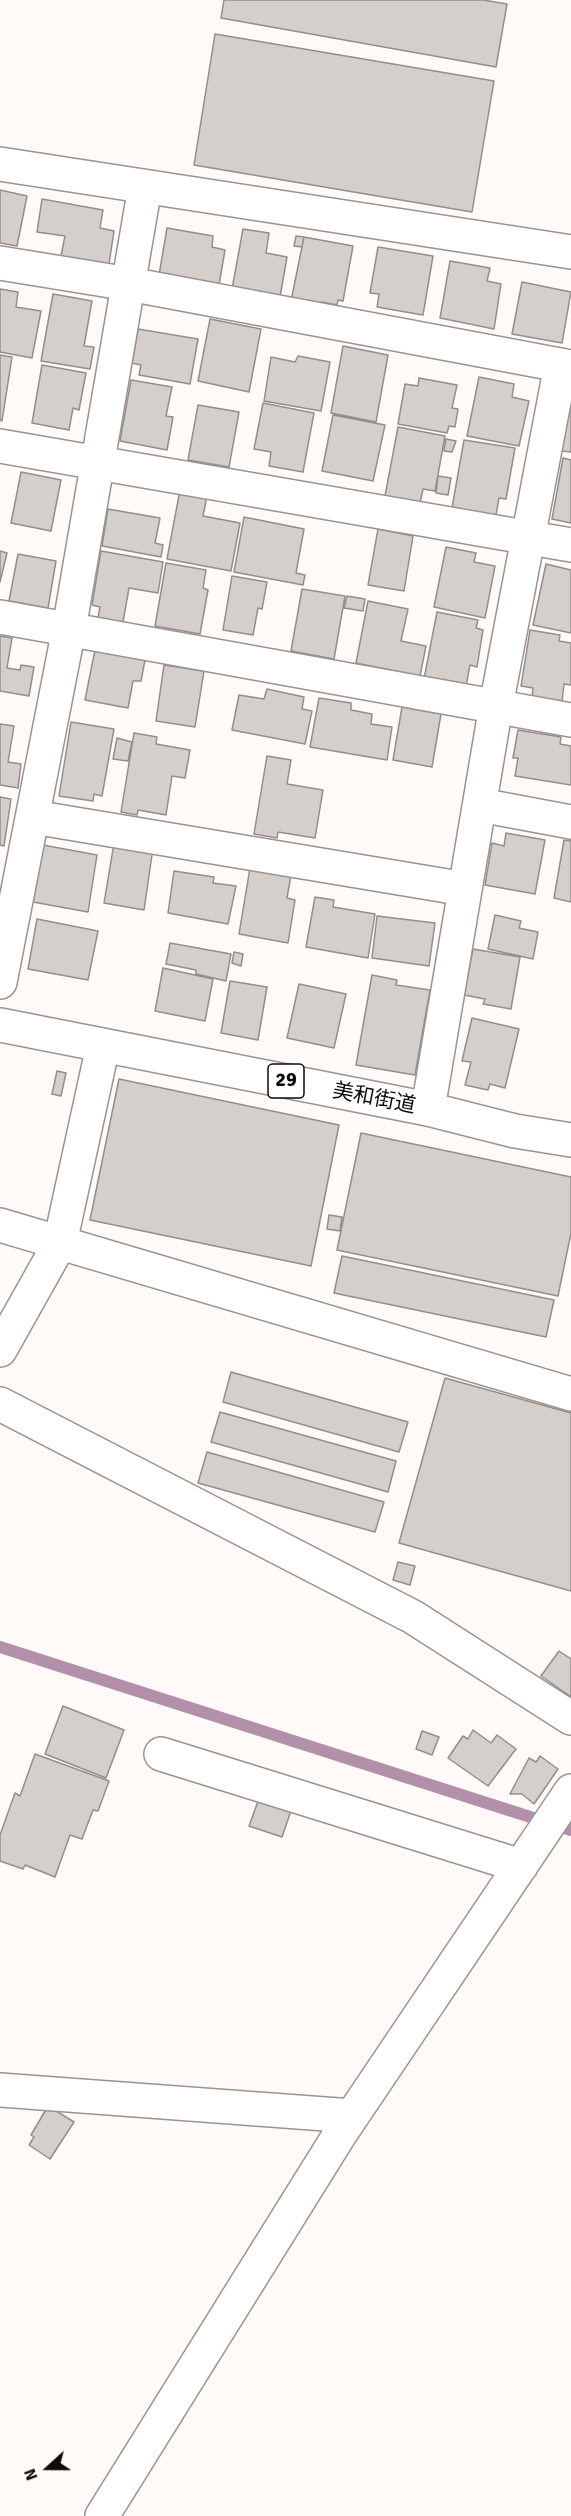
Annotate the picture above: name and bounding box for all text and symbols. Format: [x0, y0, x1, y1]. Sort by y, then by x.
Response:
road number: 29 [268, 1064, 304, 1098]
street label: 美和街道 [330, 1079, 418, 1119]
north arrow [18, 2438, 78, 2498]
text: N [20, 2466, 43, 2483]

